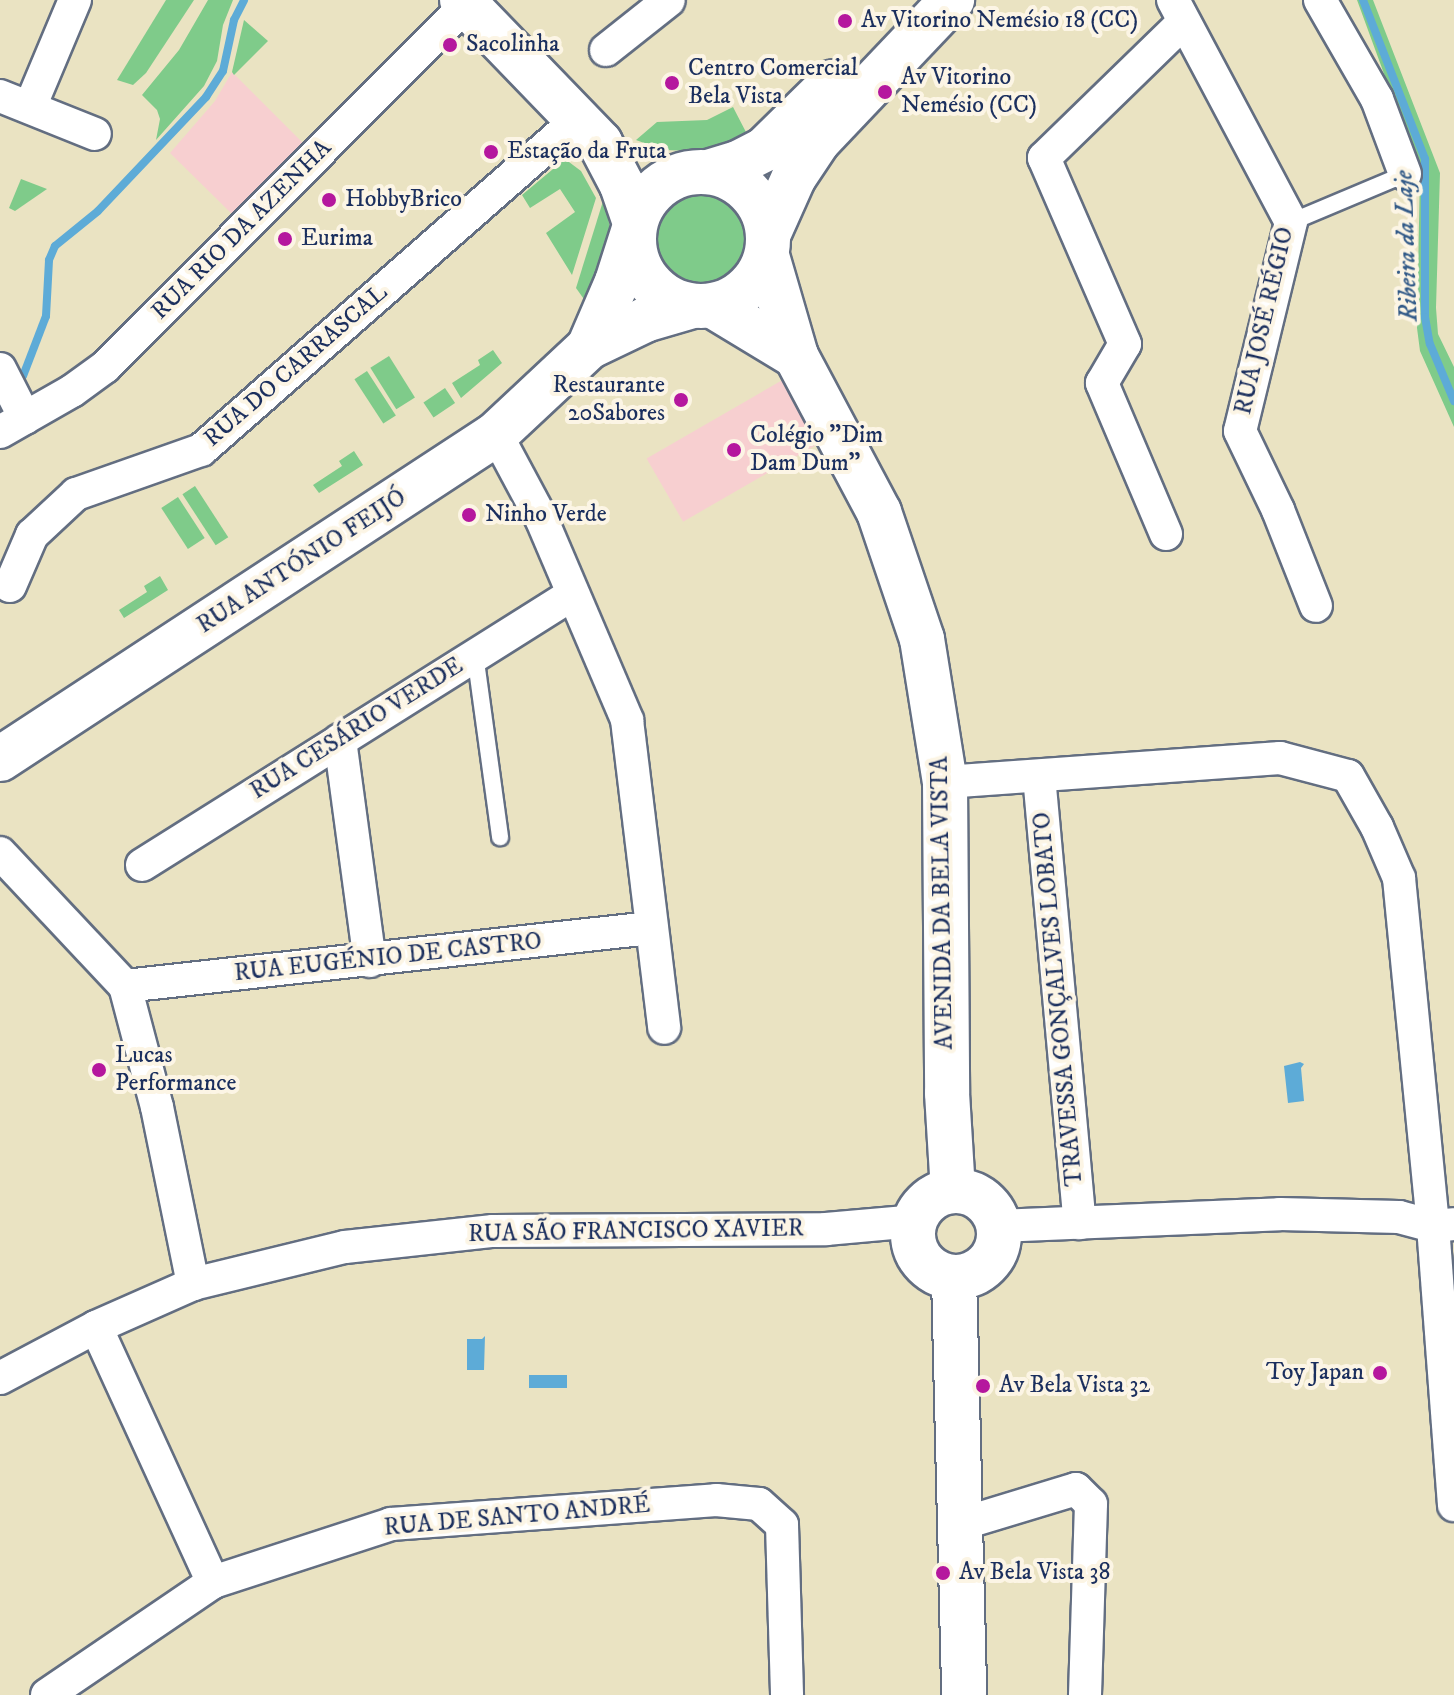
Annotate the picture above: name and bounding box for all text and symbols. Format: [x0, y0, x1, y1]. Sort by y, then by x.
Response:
place label: Av Vitorino Nemésio 18 (CC) [861, 7, 1138, 35]
marker: Av Vitorino Nemésio 18 (CC) [836, 12, 854, 30]
place label: Sacolinha [466, 31, 559, 59]
marker: Sacolinha [441, 36, 459, 54]
place label: Centro Comercial Bela Vista [688, 55, 858, 111]
place label: Av Vitorino Nemésio (CC) [901, 64, 1037, 120]
marker: Centro Comercial Bela Vista [663, 74, 681, 92]
marker: Av Vitorino Nemésio (CC) [876, 83, 894, 101]
street label: RUA RIO DA AZENHA [146, 134, 338, 326]
place label: Estação da Fruta [507, 138, 666, 166]
marker: Estação da Fruta [482, 143, 500, 161]
water label: Ribeira da Laje [1389, 170, 1425, 322]
place label: HobbyBrico [345, 186, 462, 214]
marker: HobbyBrico [320, 191, 338, 209]
place label: Eurima [301, 225, 373, 253]
street label: RUA JOSÉ RÉGIO [1229, 225, 1301, 417]
marker: Eurima [276, 230, 294, 248]
street label: RUA DO CARRASCAL [198, 279, 394, 453]
place label: Restaurante 20Sabores [553, 372, 665, 428]
marker: Restaurante 20Sabores [672, 391, 690, 409]
place label: Colégio "Dim Dam Dum" [750, 422, 883, 478]
marker: Colégio "Dim Dam Dum" [725, 441, 743, 459]
street label: RUA ANTÓNIO FEIJÓ [192, 484, 412, 640]
place label: Ninho Verde [485, 501, 607, 529]
marker: Ninho Verde [460, 506, 478, 524]
street label: RUA CESÁRIO VERDE [245, 652, 469, 806]
street label: AVENIDA DA BELA VISTA [926, 756, 960, 1050]
street label: TRAVESSA GONÇALVES LOBATO [1028, 811, 1090, 1187]
street label: RUA EUGÉNIO DE CASTRO [233, 928, 543, 988]
place label: Lucas Performance [115, 1042, 236, 1098]
marker: Lucas Performance [90, 1061, 108, 1079]
street label: RUA SÃO FRANCISCO XAVIER [468, 1215, 804, 1249]
place label: Toy Japan [1266, 1359, 1364, 1387]
marker: Toy Japan [1371, 1364, 1389, 1382]
place label: Av Bela Vista 32 [999, 1372, 1150, 1400]
marker: Av Bela Vista 32 [974, 1377, 992, 1395]
street label: RUA DE SANTO ANDRÉ [383, 1491, 651, 1543]
place label: Av Bela Vista 38 [959, 1559, 1110, 1587]
marker: Av Bela Vista 38 [934, 1564, 952, 1582]

